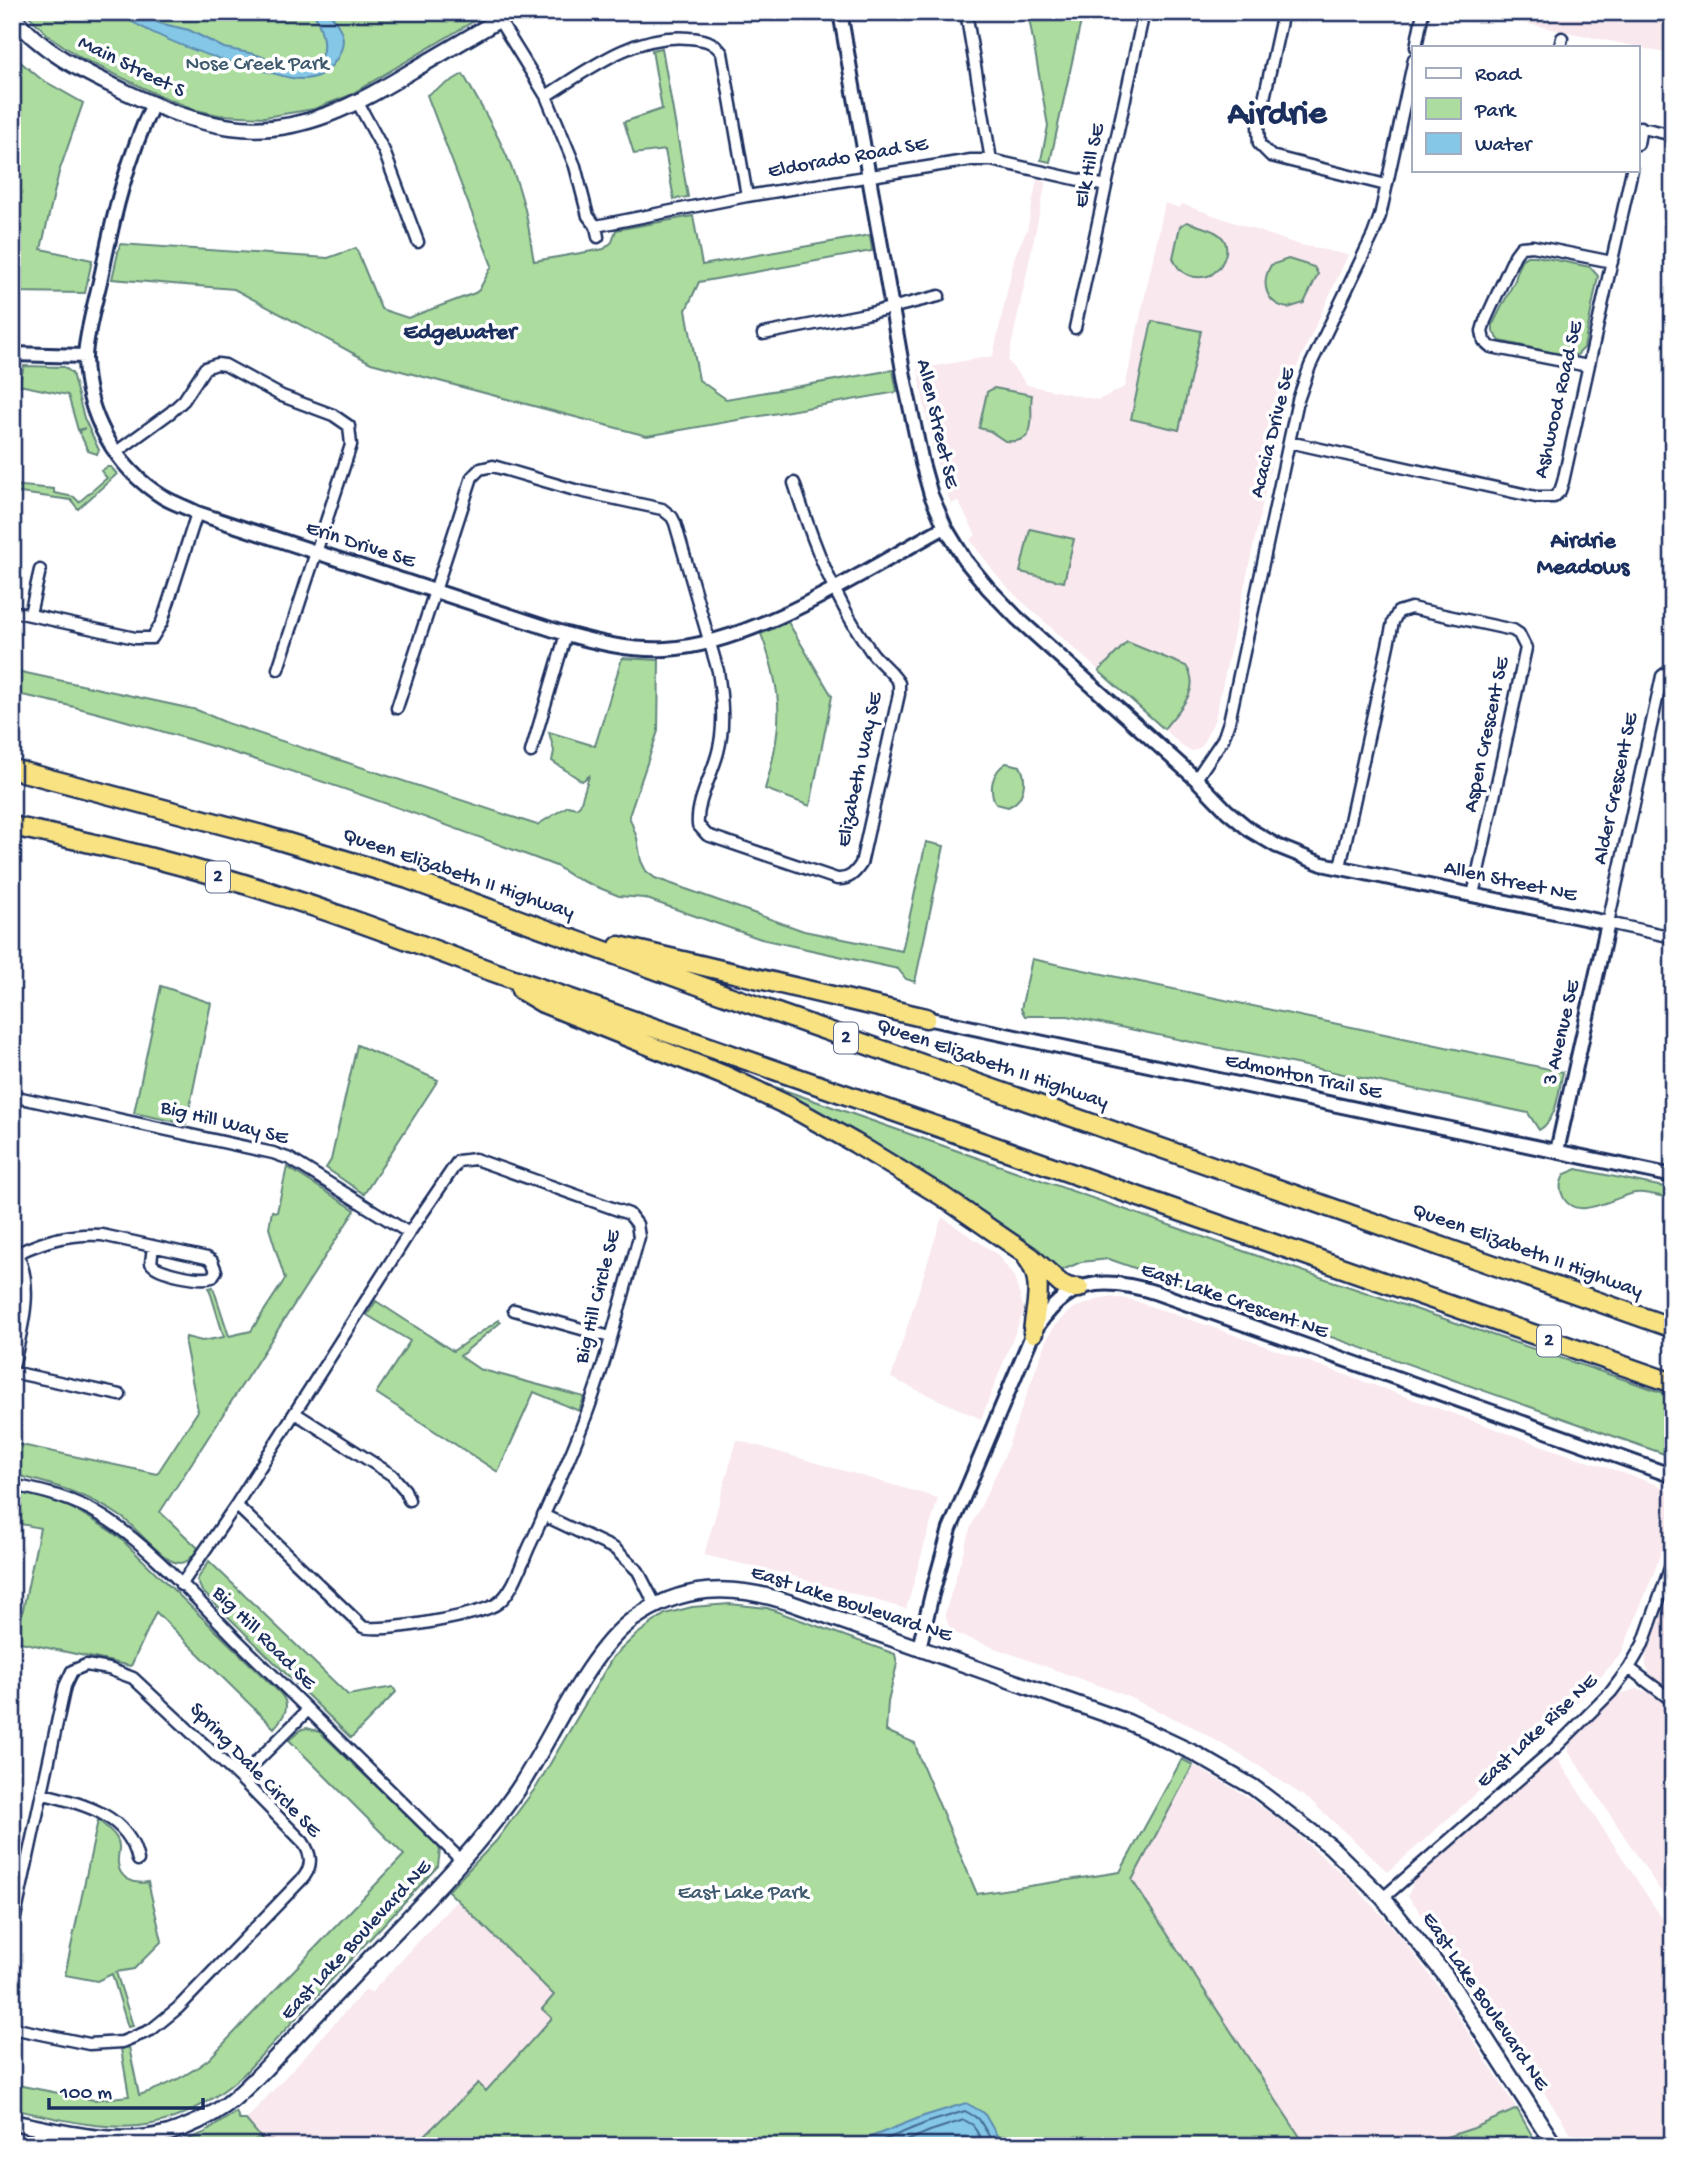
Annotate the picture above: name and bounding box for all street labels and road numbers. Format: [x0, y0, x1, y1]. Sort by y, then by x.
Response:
street label: Main Street S [73, 31, 189, 105]
street label: Elk Hill SE [1070, 121, 1112, 210]
street label: Eldorado Road SE [766, 132, 931, 185]
street label: Ashwood Road SE [1530, 318, 1590, 481]
street label: Allen Street SE [909, 357, 963, 492]
street label: Acacia Drive SE [1246, 365, 1302, 501]
street label: Erin Drive SE [302, 517, 419, 576]
street label: Aspen Crescent SE [1459, 654, 1517, 815]
street label: Elizabeth Way SE [832, 689, 890, 850]
street label: Alder Crescent SE [1589, 710, 1645, 867]
street label: Queen Elizabeth II Highway [339, 824, 577, 926]
street label: Allen Street NE [1441, 857, 1580, 909]
road number: 2 [206, 862, 230, 892]
street label: 3 Avenue SE [1539, 977, 1587, 1089]
street label: Queen Elizabeth II Highway [873, 1014, 1111, 1116]
road number: 2 [834, 1022, 858, 1054]
street label: Edmonton Trail SE [1222, 1049, 1385, 1107]
street label: Big Hill Way SE [157, 1096, 291, 1152]
street label: Queen Elizabeth II Highway [1408, 1199, 1646, 1305]
street label: Big Hill Circle SE [570, 1227, 628, 1367]
street label: East Lake Crescent NE [1137, 1258, 1332, 1346]
road number: 2 [1537, 1326, 1561, 1357]
street label: East Lake Boulevard NE [747, 1561, 956, 1650]
street label: Big Hill Road SE [205, 1581, 321, 1697]
street label: East Lake Rise NE [1472, 1669, 1604, 1794]
street label: Spring Dale Circle SE [183, 1698, 326, 1845]
street label: East Lake Boulevard NE [276, 1855, 438, 2026]
street label: East Lake Boulevard NE [1415, 1908, 1554, 2097]

